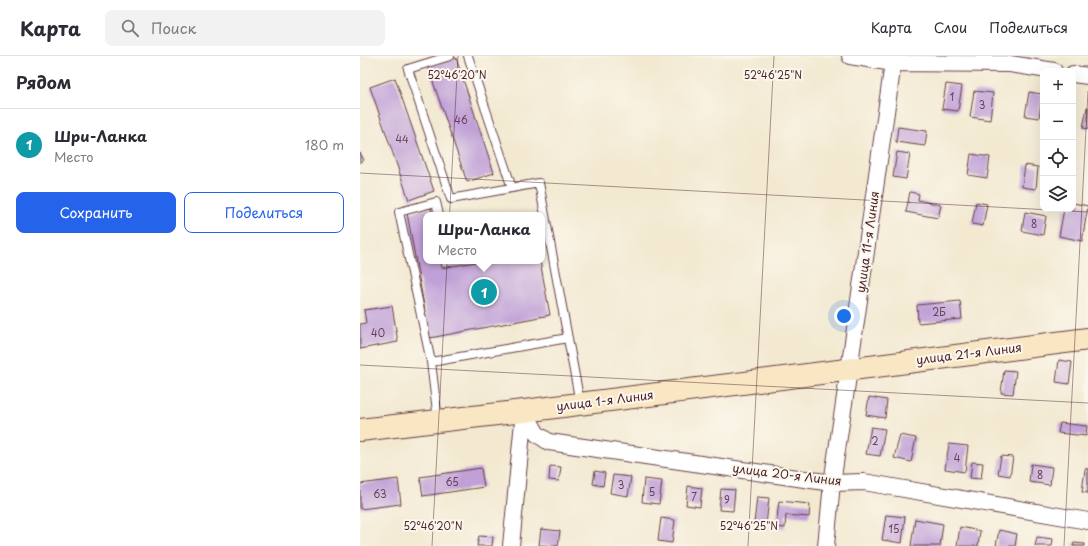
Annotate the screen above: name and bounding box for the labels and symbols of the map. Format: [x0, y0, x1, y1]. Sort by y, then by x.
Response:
text: 52°46'20"N [427, 67, 487, 82]
text: 52°46'25"N [744, 67, 802, 82]
house number: 1 [950, 89, 954, 104]
house number: 3 [979, 97, 985, 112]
house number: 46 [454, 112, 468, 127]
house number: 44 [395, 131, 409, 146]
street label: улица 11-я Линия [851, 190, 883, 294]
house number: 8 [1031, 216, 1037, 231]
pin: 1 [471, 277, 497, 307]
house number: 2Б [932, 304, 946, 319]
your location [834, 306, 854, 326]
house number: 40 [371, 325, 385, 340]
street label: улица 21-я Линия [915, 338, 1023, 368]
street label: улица 1-я Линия [555, 385, 655, 415]
house number: 2 [871, 433, 879, 448]
house number: 4 [954, 450, 961, 465]
street label: улица 20-я Линия [732, 458, 843, 490]
house number: 8 [1037, 467, 1043, 482]
house number: 65 [445, 474, 459, 489]
house number: 3 [618, 477, 624, 492]
house number: 5 [649, 484, 655, 499]
house number: 63 [373, 486, 387, 501]
house number: 7 [691, 489, 697, 504]
house number: 9 [724, 492, 730, 507]
text: 52°46'20"N [403, 518, 463, 533]
text: 52°46'25"N [720, 518, 778, 533]
house number: 15 [889, 521, 899, 536]

